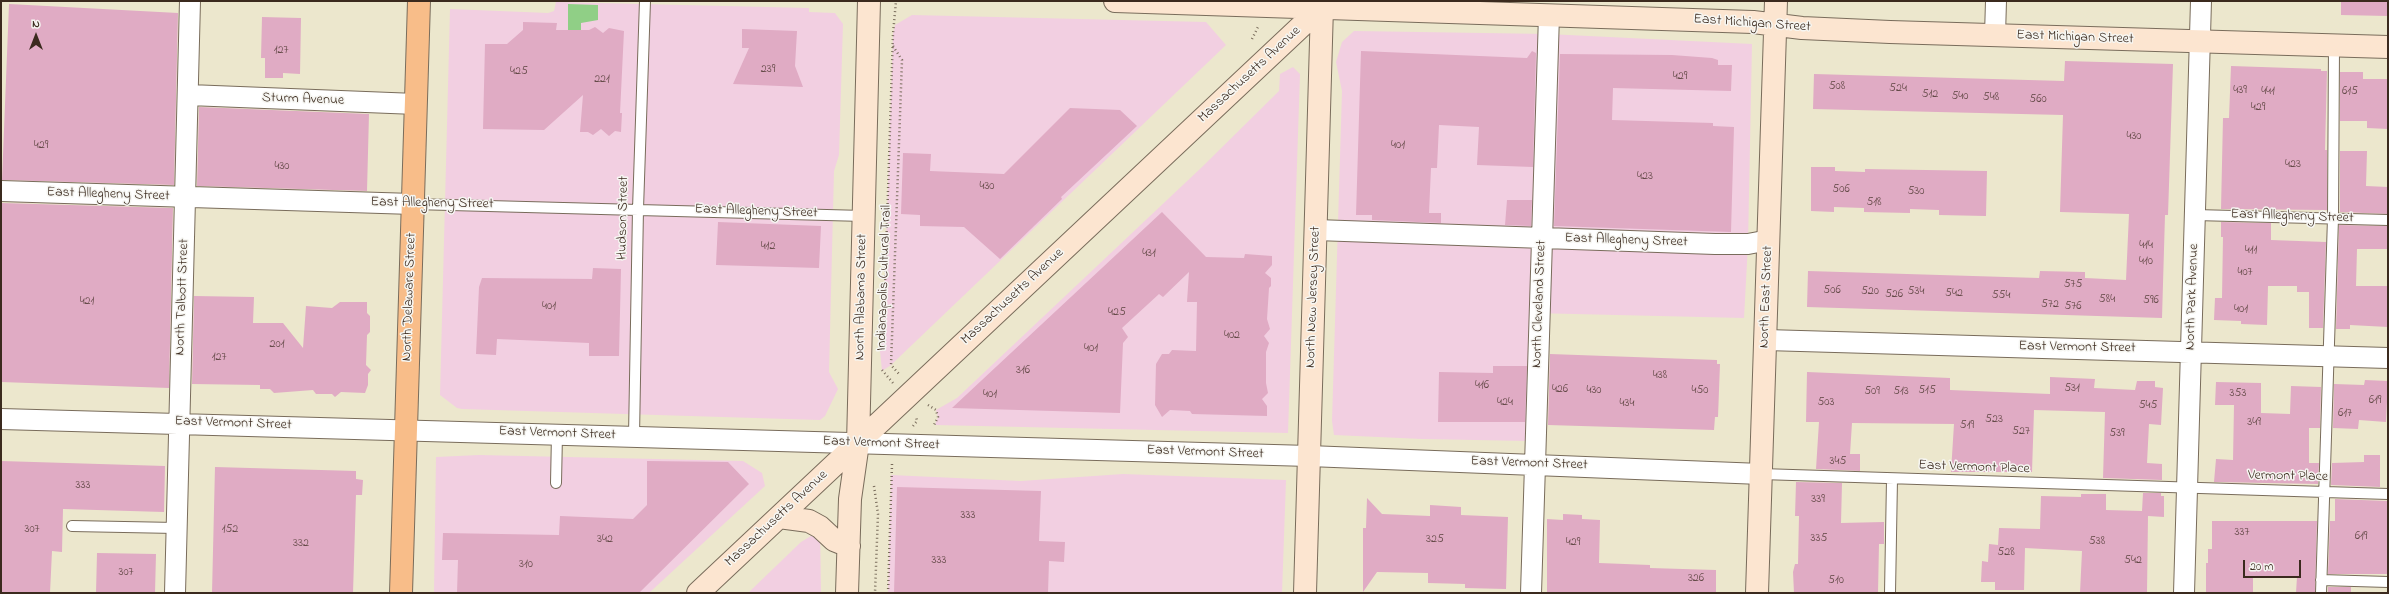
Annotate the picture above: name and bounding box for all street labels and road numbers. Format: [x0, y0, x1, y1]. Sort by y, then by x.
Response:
street label: East Michigan Street [1693, 12, 1811, 36]
street label: Massachusetts Avenue [1195, 23, 1305, 127]
street label: East Michigan Street [2016, 28, 2134, 48]
street label: Sturm Avenue [262, 90, 344, 110]
street label: Hudson Street [615, 176, 633, 260]
street label: East Allegheny Street [46, 184, 170, 206]
street label: East Allegheny Street [370, 195, 494, 213]
street label: East Allegheny Street [694, 201, 818, 223]
street label: Indianapolis Cultural Trail [874, 205, 896, 351]
street label: East Allegheny Street [2230, 206, 2354, 228]
street label: North New Jersey Street [1303, 226, 1325, 368]
street label: East Allegheny Street [1564, 230, 1688, 252]
street label: North Delaware Street [399, 232, 421, 362]
street label: North Alabama Street [852, 234, 872, 360]
street label: North Talbott Street [173, 238, 193, 356]
street label: North Cleveland Street [1529, 240, 1551, 368]
street label: North Park Avenue [2183, 243, 2203, 351]
street label: Massachusetts Avenue [958, 245, 1068, 349]
street label: North East Street [1757, 245, 1777, 349]
street label: East Vermont Street [2018, 339, 2136, 357]
street label: East Vermont Street [174, 414, 292, 434]
street label: East Vermont Street [498, 424, 616, 444]
street label: East Vermont Street [822, 434, 940, 454]
street label: East Vermont Street [1146, 443, 1264, 463]
street label: East Vermont Street [1470, 454, 1588, 474]
street label: East Vermont Place [1918, 458, 2030, 478]
street label: Massachusetts Avenue [722, 467, 832, 571]
street label: Vermont Place [2248, 468, 2328, 486]

